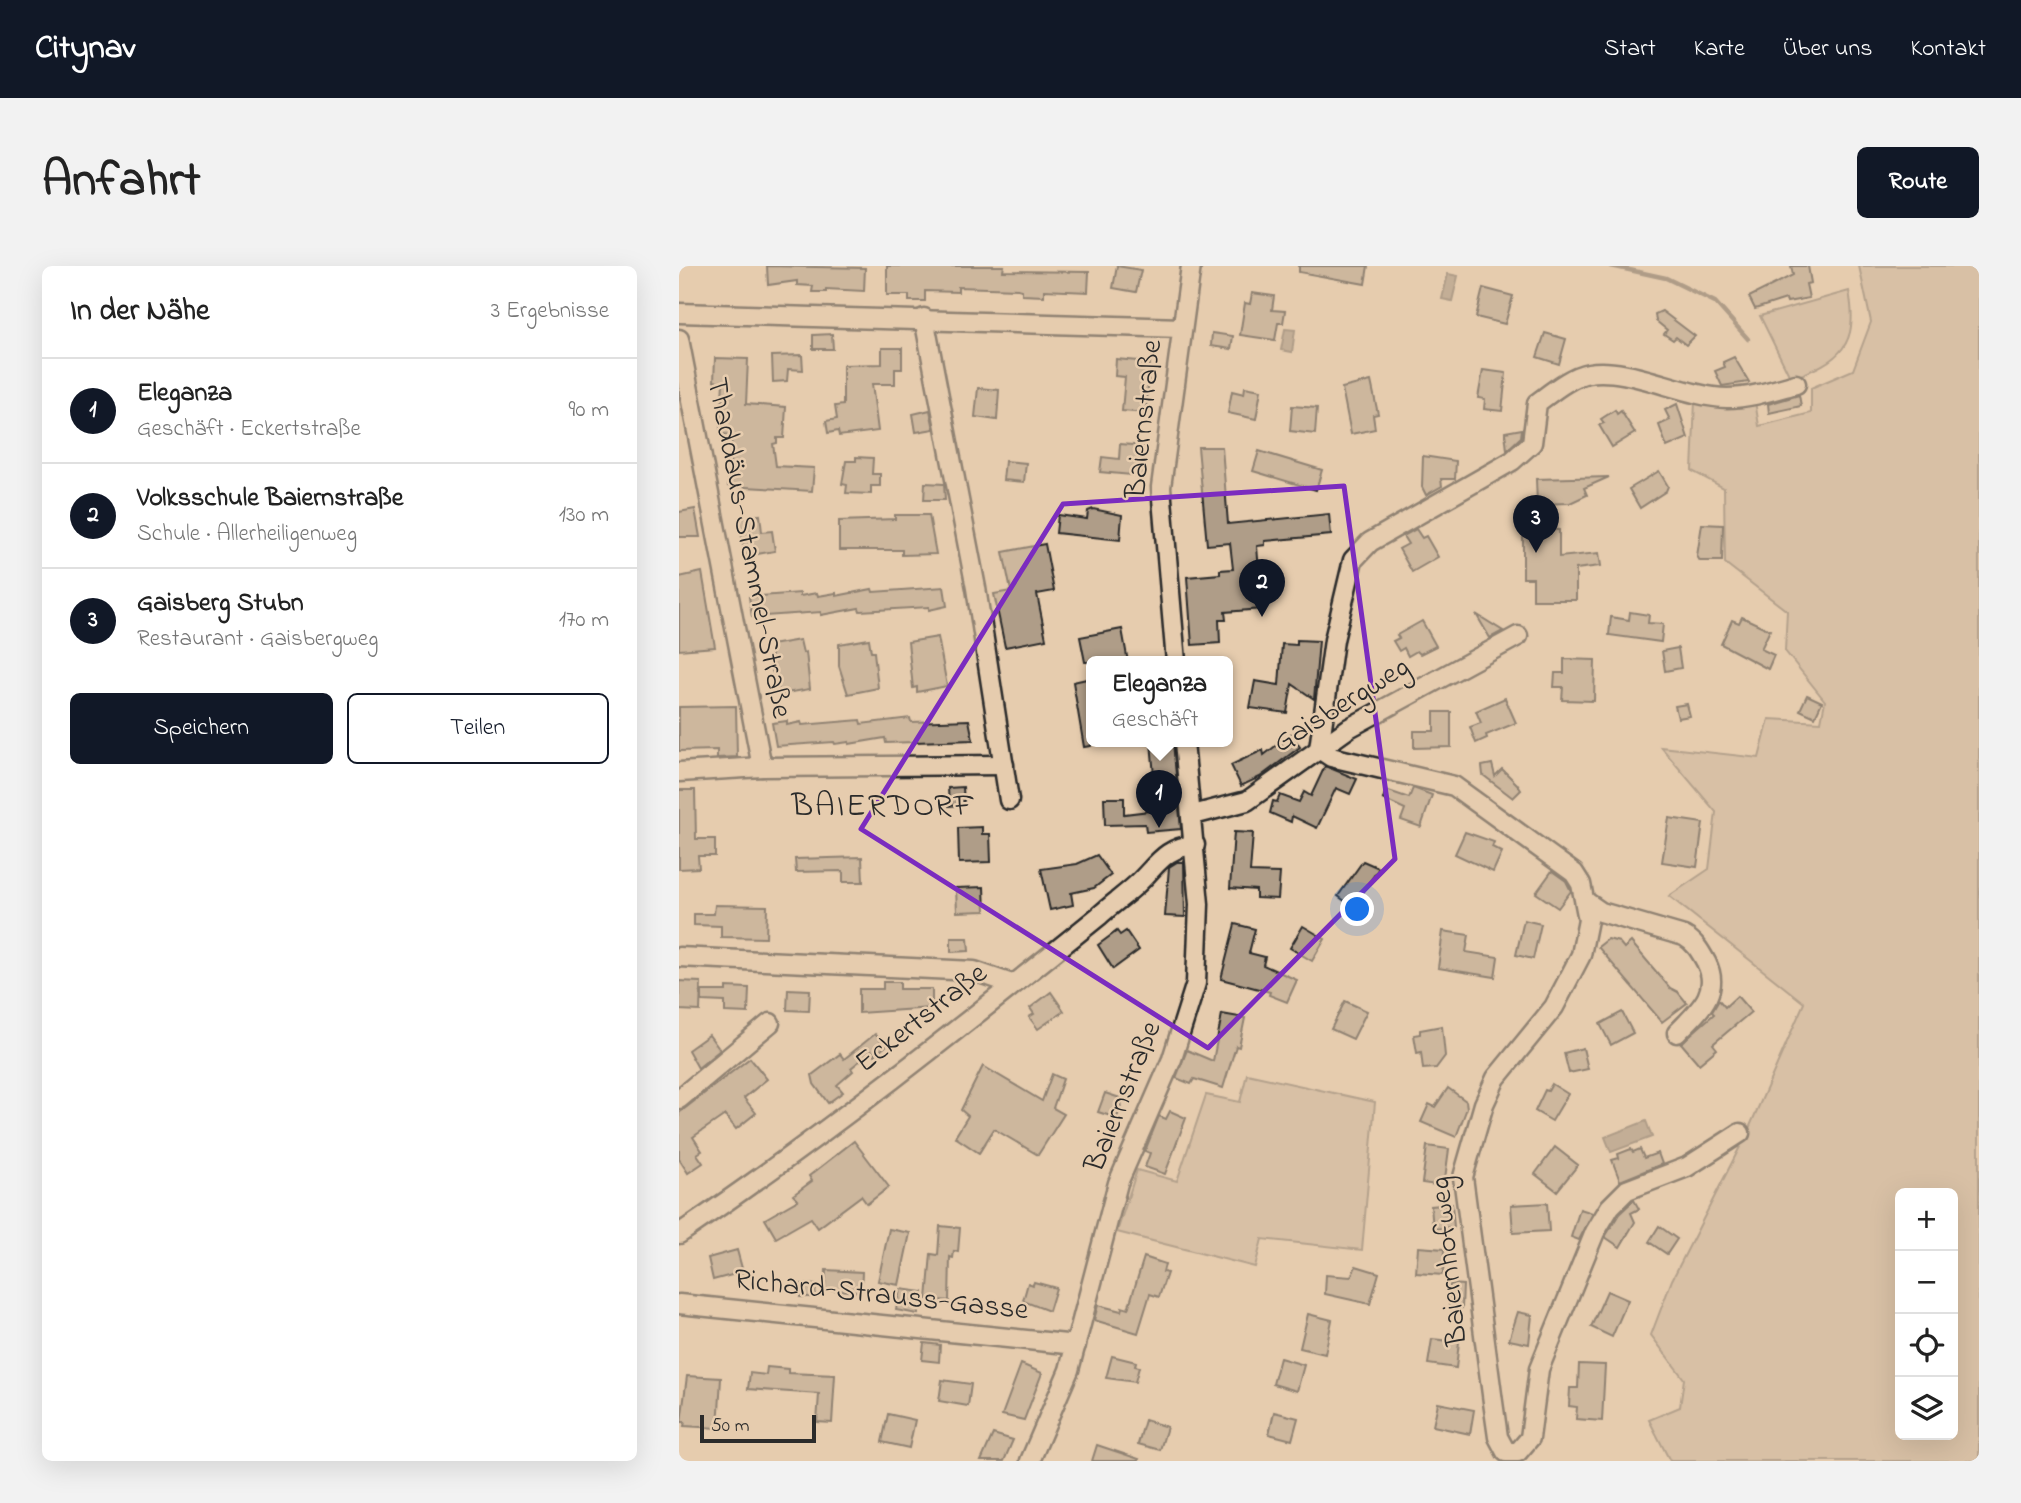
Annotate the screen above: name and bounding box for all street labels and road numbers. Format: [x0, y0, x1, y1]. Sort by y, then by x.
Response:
street label: Baiernstraße [1115, 337, 1175, 502]
street label: Thaddäus-Stammel-Straße [693, 374, 803, 723]
street label: Gaisbergweg [1265, 646, 1419, 766]
street label: Eckertstraße [846, 953, 998, 1085]
street label: Baiernstraße [1073, 1014, 1174, 1180]
street label: Baiernhofweg [1419, 1174, 1481, 1349]
street label: Richard-Strauss-Gasse [732, 1259, 1031, 1333]

